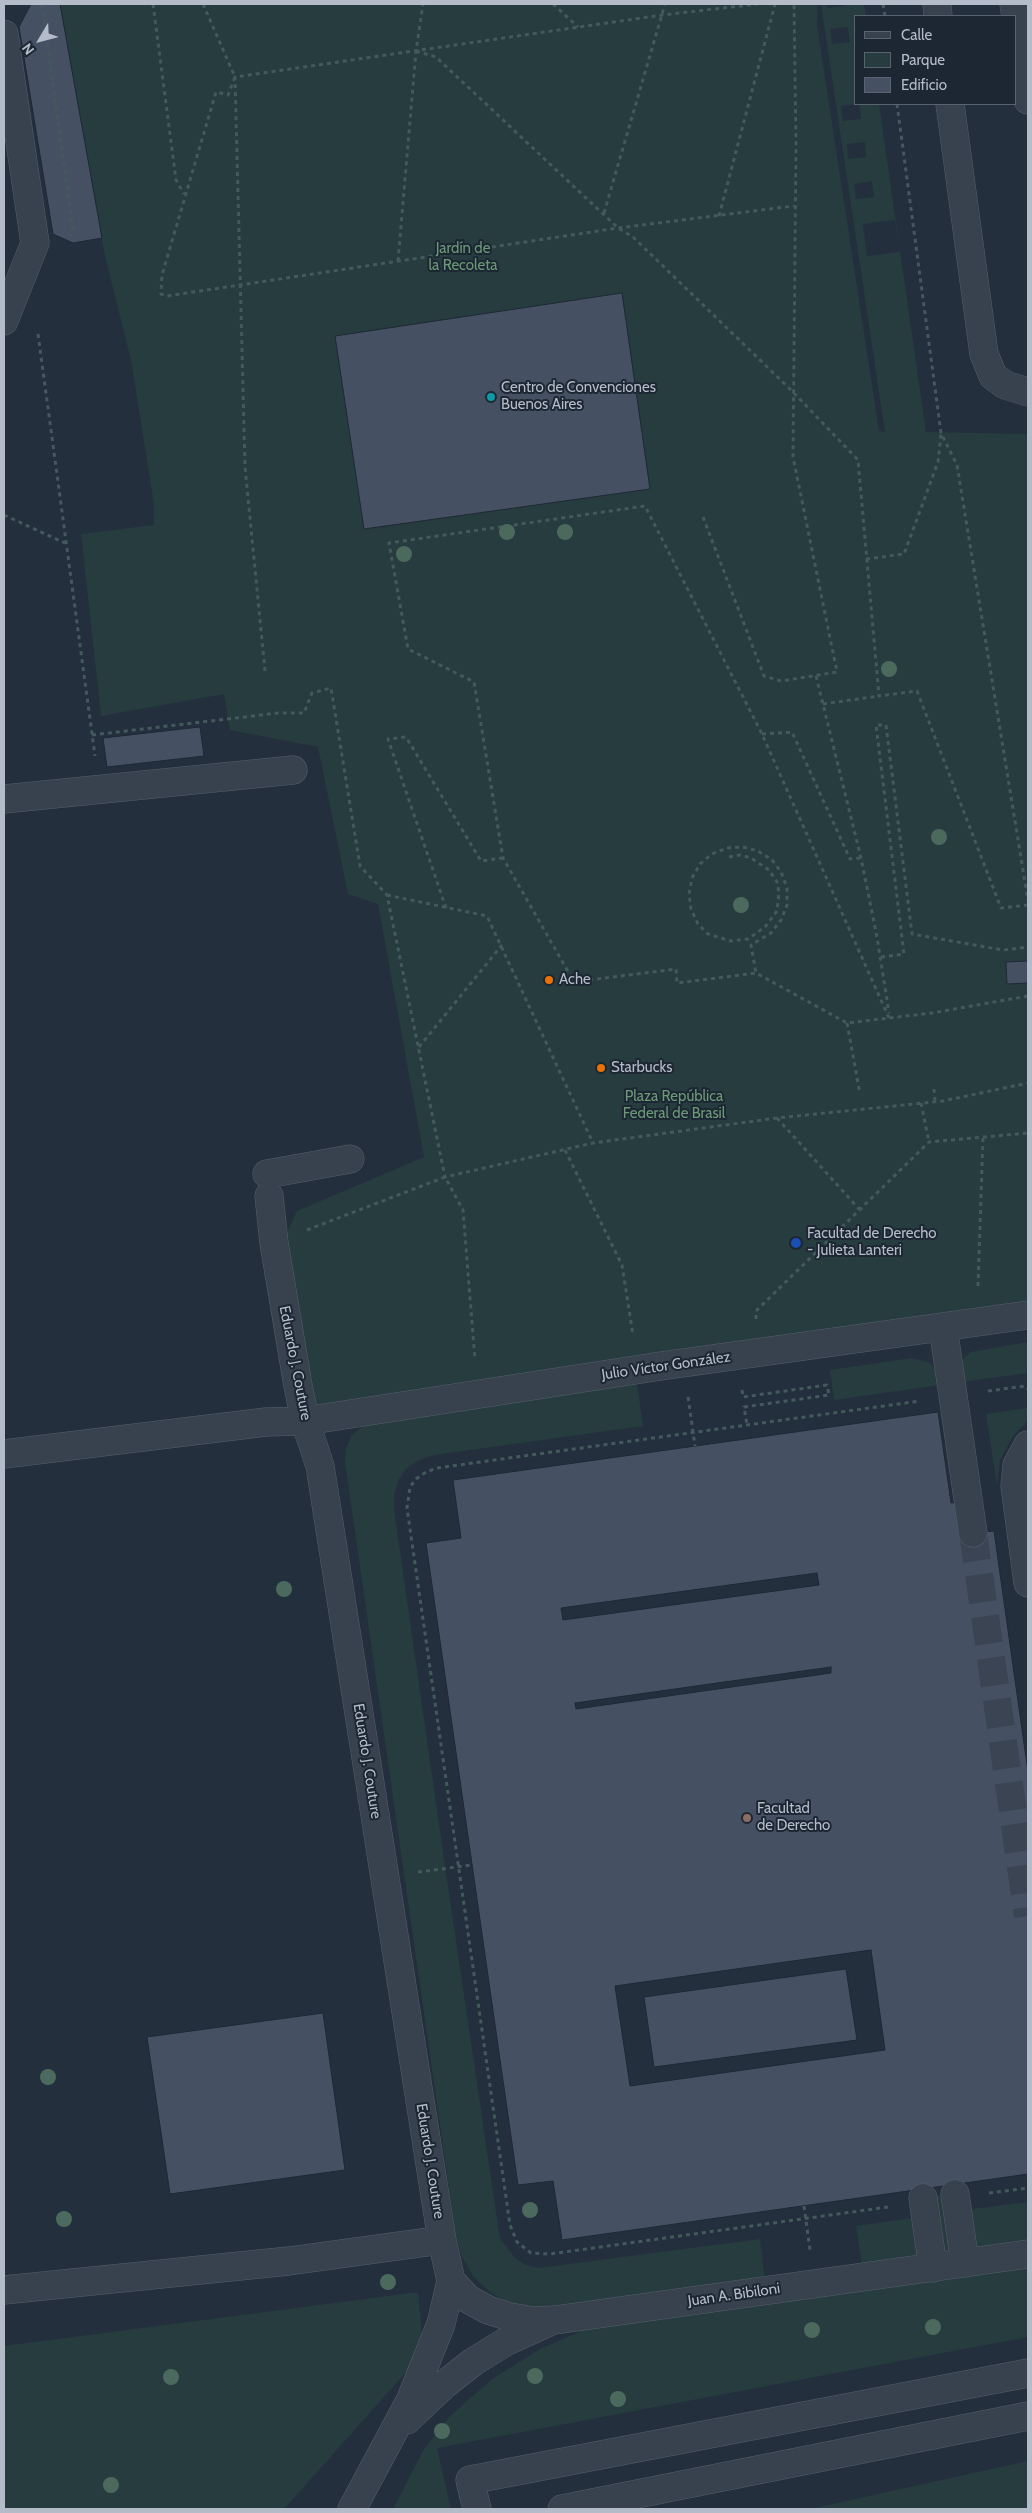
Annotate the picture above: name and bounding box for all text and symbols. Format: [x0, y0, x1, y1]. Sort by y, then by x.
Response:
north arrow [15, 15, 65, 65]
legend [854, 15, 1017, 105]
text: Calle [901, 26, 932, 44]
text: N [18, 40, 38, 58]
text: Parque [901, 51, 945, 69]
text: Edificio [901, 76, 947, 94]
park label: Jardín de la Recoleta [429, 240, 497, 275]
place label: Centro de Convenciones Buenos Aires [501, 379, 656, 414]
marker: Centro de Convenciones Buenos Aires [485, 391, 497, 403]
place label: Ache [559, 971, 591, 989]
marker: Ache [543, 974, 555, 986]
place label: Starbucks [611, 1059, 672, 1077]
marker: Starbucks [595, 1062, 607, 1074]
park label: Plaza República Federal de Brasil [623, 1088, 725, 1123]
place label: Facultad de Derecho - Julieta Lanteri [807, 1225, 937, 1260]
marker: Facultad de Derecho - Julieta Lanteri [789, 1236, 803, 1250]
street label: Eduardo J. Couture [275, 1304, 315, 1422]
street label: Julio Víctor González [600, 1348, 732, 1384]
street label: Eduardo J. Couture [349, 1702, 385, 1820]
place label: Facultad de Derecho [757, 1800, 830, 1835]
marker: Facultad de Derecho [741, 1812, 753, 1824]
street label: Eduardo J. Couture [412, 2102, 448, 2220]
street label: Juan A. Bibiloni [687, 2280, 781, 2310]

